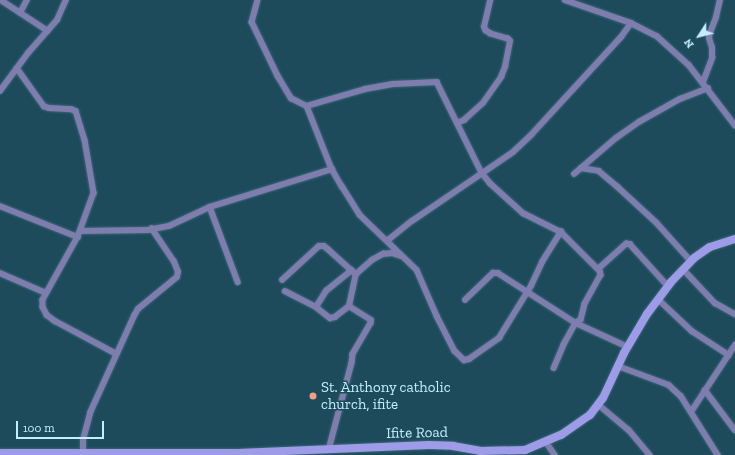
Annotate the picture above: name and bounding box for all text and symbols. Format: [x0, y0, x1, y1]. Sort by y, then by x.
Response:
north arrow [679, 16, 719, 56]
text: N [681, 36, 697, 51]
place label: St. Anthony catholic church, ifite [321, 378, 451, 413]
marker: St. Anthony catholic church, ifite [308, 391, 318, 401]
scale bar [18, 413, 106, 439]
text: 100 m [23, 421, 55, 435]
street label: Ifite Road [386, 423, 448, 443]

